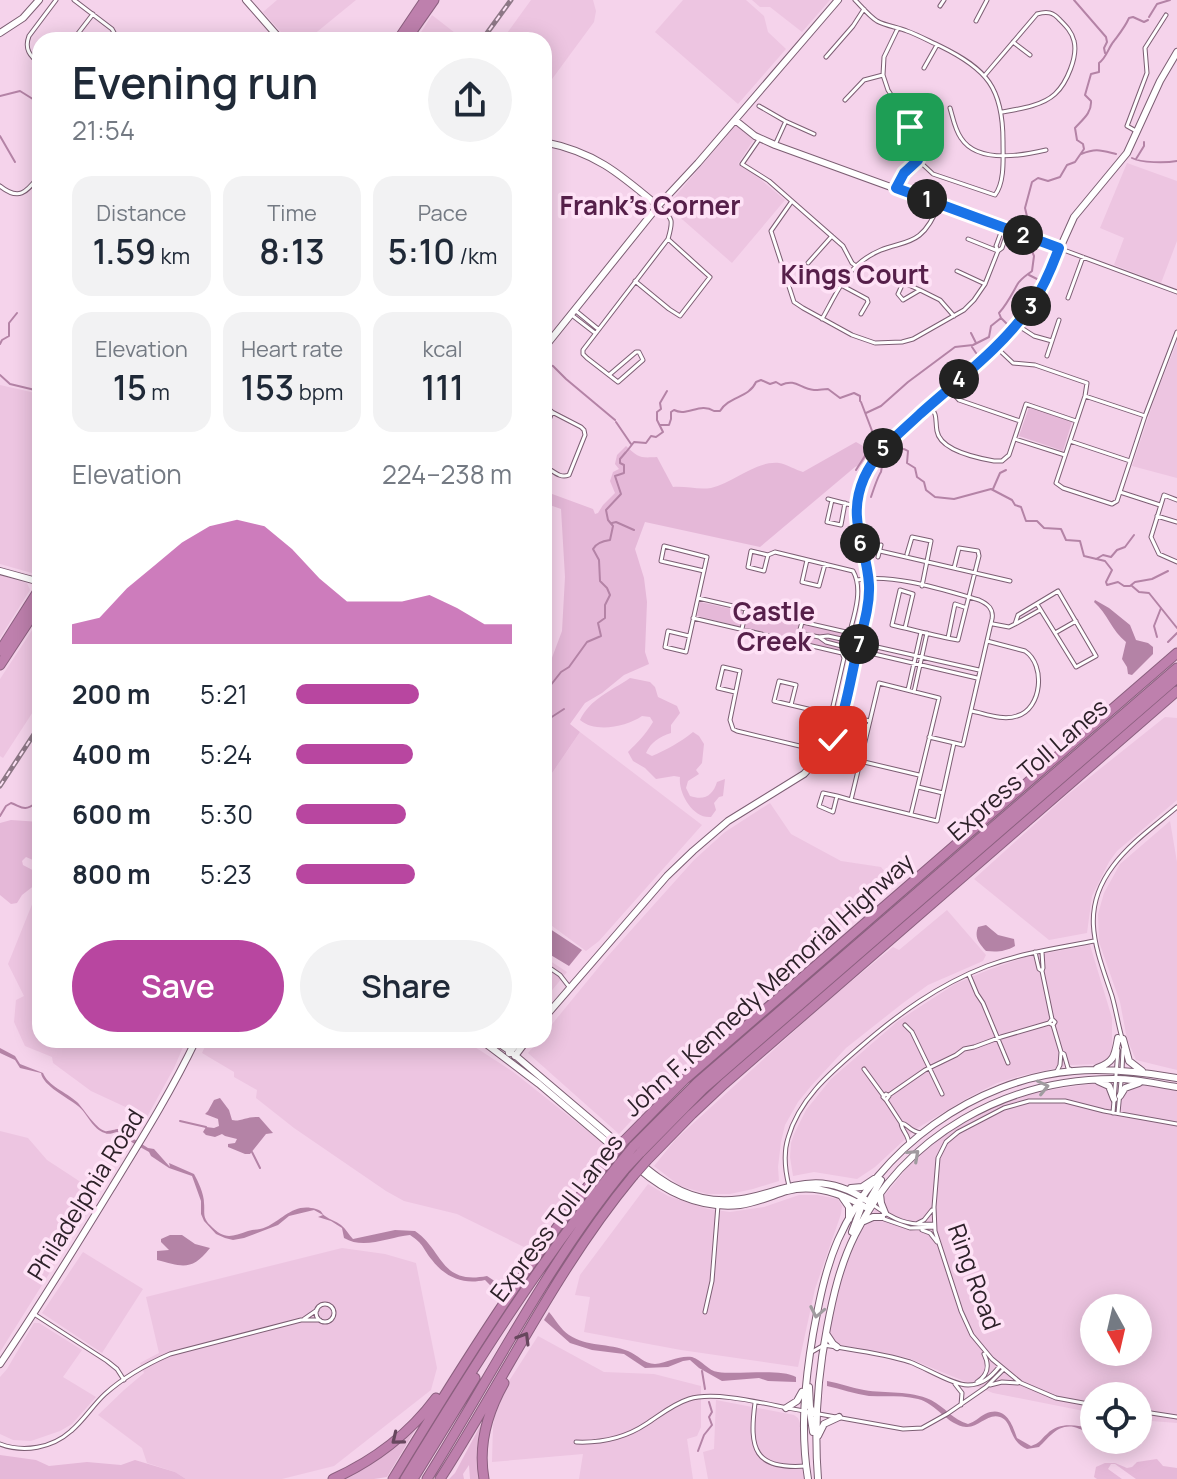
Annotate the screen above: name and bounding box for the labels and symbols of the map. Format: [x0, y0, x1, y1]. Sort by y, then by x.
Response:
pin [876, 93, 944, 161]
pin: 1 [907, 179, 947, 219]
district label: Frank's Corner [559, 187, 741, 223]
pin: 2 [1003, 215, 1043, 255]
district label: Kings Court [781, 256, 929, 292]
pin: 3 [1011, 286, 1051, 326]
pin: 4 [939, 359, 979, 399]
pin: 5 [863, 428, 903, 468]
pin: 6 [840, 523, 880, 563]
district label: Castle Creek [733, 593, 815, 659]
pin: 7 [839, 624, 879, 664]
street label: Express Toll Lanes [940, 690, 1114, 848]
pin [799, 706, 867, 774]
street label: John F. Kennedy Memorial Highway [616, 844, 920, 1123]
one-way arrow [1036, 1079, 1049, 1096]
street label: Philadelphia Road [19, 1102, 151, 1286]
street label: Express Toll Lanes [482, 1127, 630, 1308]
one-way arrow [904, 1150, 919, 1165]
street label: Ring Road [941, 1219, 1010, 1334]
north arrow [1080, 1294, 1152, 1366]
one-way arrow [810, 1306, 827, 1319]
one-way arrow [514, 1332, 530, 1347]
one-way arrow [391, 1429, 406, 1444]

